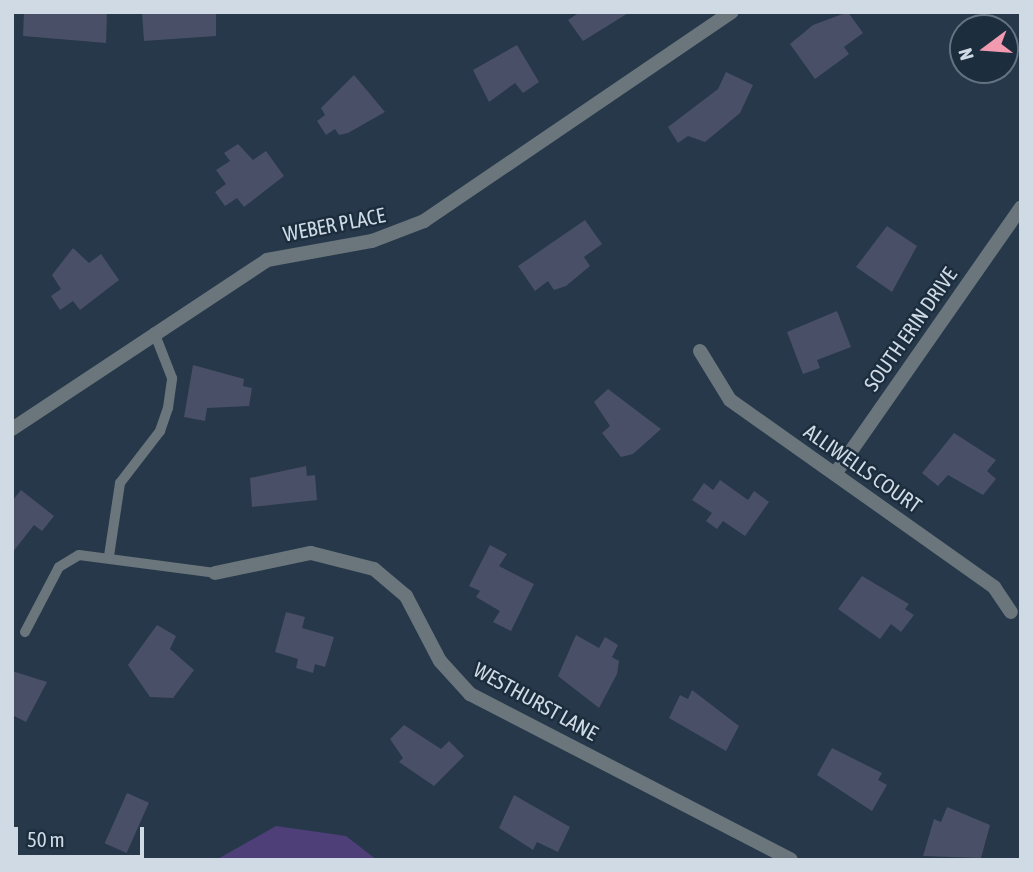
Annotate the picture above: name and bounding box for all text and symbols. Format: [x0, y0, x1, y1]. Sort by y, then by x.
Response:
north arrow [949, 14, 1019, 84]
text: N [954, 46, 978, 63]
street label: WEBER PLACE [281, 202, 387, 246]
street label: SOUTH ERIN DRIVE [858, 263, 962, 395]
street label: ALLIWELLS COURT [799, 418, 927, 518]
street label: WESTHURST LANE [470, 657, 602, 745]
scale bar [18, 812, 147, 856]
text: 50 m [27, 827, 65, 851]

